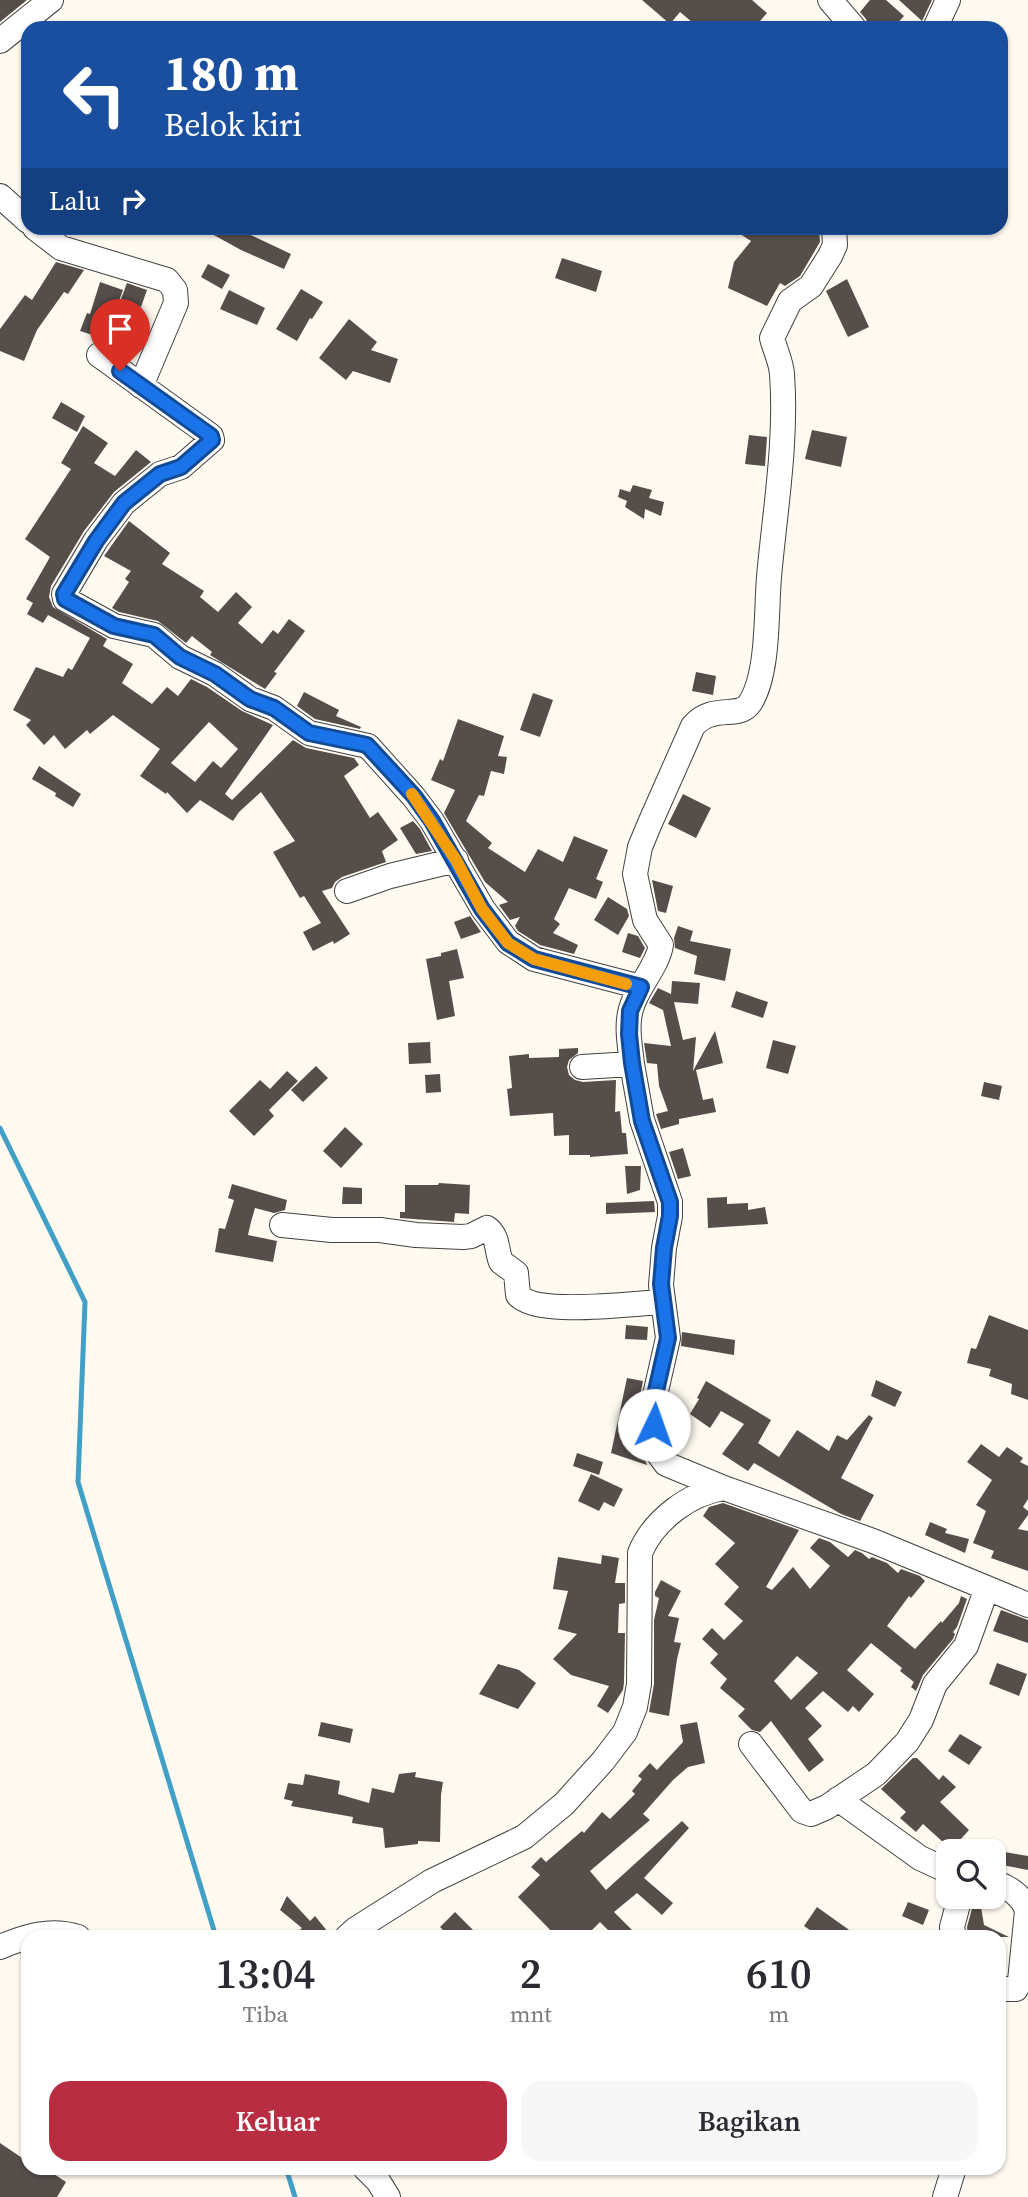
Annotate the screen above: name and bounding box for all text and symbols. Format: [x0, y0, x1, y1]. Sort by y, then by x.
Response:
text: 180 m [164, 39, 299, 106]
icon: left [49, 49, 140, 140]
text: Belok kiri [164, 103, 302, 147]
icon: right [114, 182, 152, 220]
text: Lalu [49, 183, 100, 219]
pin [90, 299, 150, 371]
icon: arrive [101, 310, 139, 348]
position arrow [617, 1388, 691, 1462]
map controls [936, 1839, 1006, 1909]
button: search [936, 1839, 1006, 1909]
text: 13:04 [215, 1944, 315, 2002]
text: 2 [520, 1944, 542, 2002]
text: 610 [746, 1944, 812, 2002]
text: Tiba [242, 1998, 288, 2030]
text: mnt [510, 1998, 552, 2030]
text: m [768, 1998, 789, 2030]
button: Keluar [49, 2081, 507, 2161]
button: Bagikan [521, 2081, 978, 2161]

